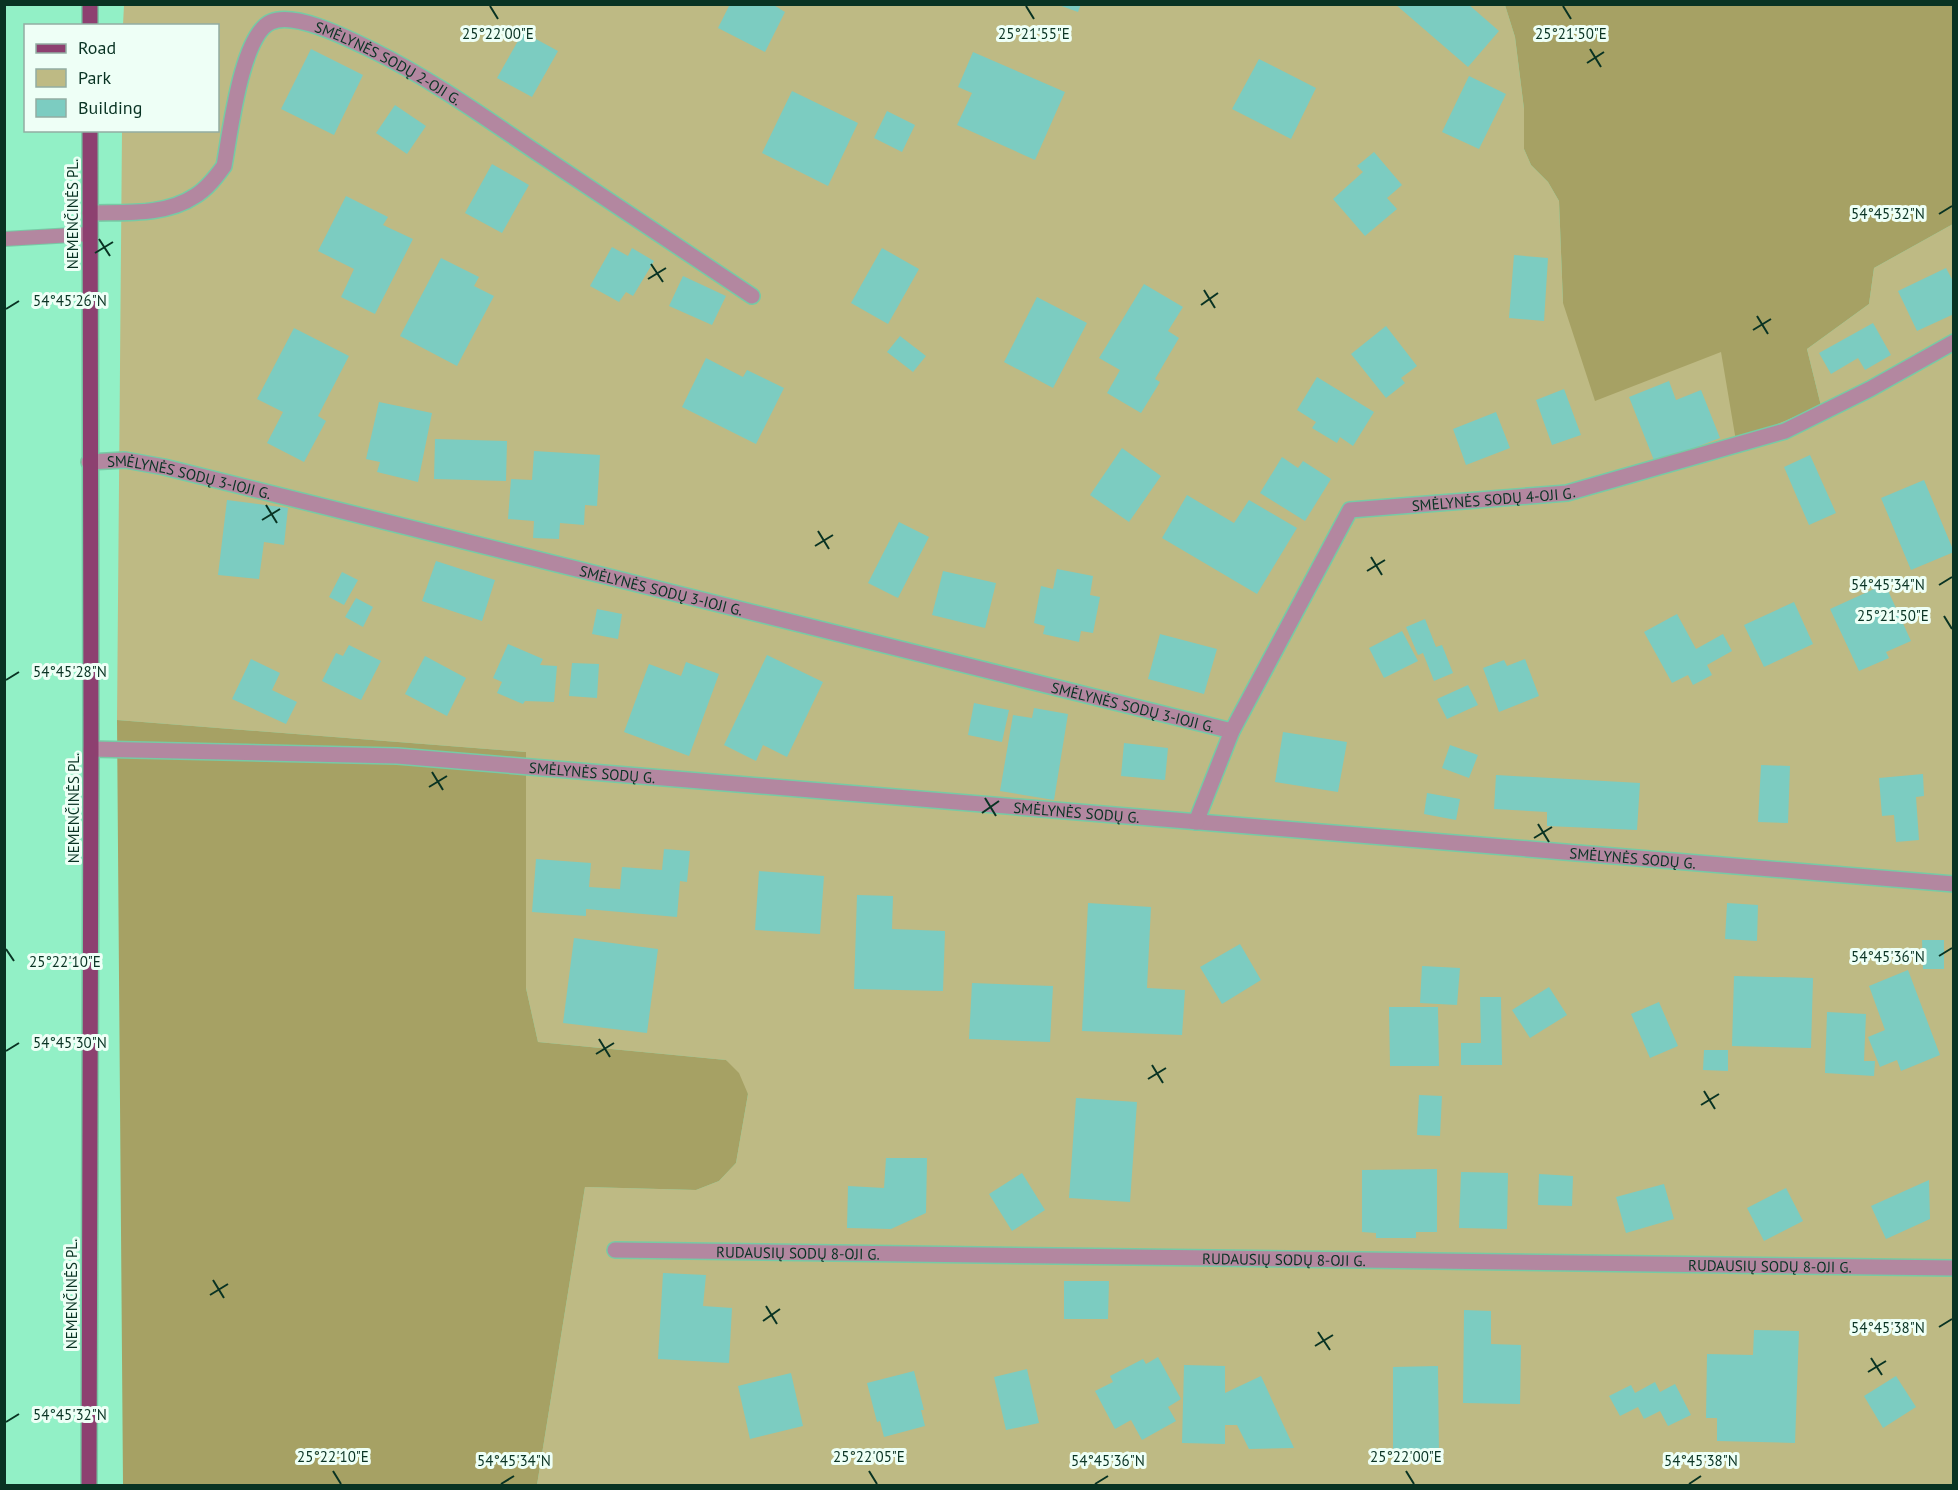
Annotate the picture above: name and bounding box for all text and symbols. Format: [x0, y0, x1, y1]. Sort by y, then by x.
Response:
street label: SMĖLYNĖS SODŲ 2-OJI G. [312, 17, 465, 109]
legend [24, 24, 219, 132]
text: 25°22'00"E [462, 24, 534, 43]
text: 25°21'55"E [998, 24, 1070, 43]
text: 25°21'50"E [1535, 24, 1607, 43]
text: Road [78, 36, 116, 59]
text: Park [78, 66, 111, 89]
text: Building [78, 96, 142, 119]
street label: NEMENČINĖS PL. [63, 159, 82, 269]
text: 54°45'32"N [1851, 204, 1925, 223]
text: 54°45'26"N [33, 291, 107, 310]
street label: SMĖLYNĖS SODŲ 3-IOJI G. [107, 450, 273, 503]
street label: SMĖLYNĖS SODŲ 4-OJI G. [1411, 482, 1577, 515]
street label: SMĖLYNĖS SODŲ 3-IOJI G. [578, 561, 745, 619]
text: 54°45'34"N [1851, 575, 1925, 594]
text: 25°21'50"E [1857, 606, 1929, 625]
text: 54°45'28"N [33, 662, 107, 681]
street label: SMĖLYNĖS SODŲ 3-IOJI G. [1049, 677, 1217, 736]
street label: NEMENČINĖS PL. [64, 753, 83, 863]
street label: SMĖLYNĖS SODŲ G. [528, 757, 656, 787]
street label: SMĖLYNĖS SODŲ G. [1013, 797, 1141, 827]
street label: SMĖLYNĖS SODŲ G. [1569, 843, 1697, 872]
text: 54°45'36"N [1851, 947, 1925, 966]
text: 25°22'10"E [29, 952, 101, 971]
text: 54°45'30"N [33, 1033, 107, 1052]
street label: NEMENČINĖS PL. [62, 1239, 81, 1349]
street label: RUDAUSIŲ SODŲ 8-OJI G. [716, 1242, 880, 1263]
street label: RUDAUSIŲ SODŲ 8-OJI G. [1202, 1248, 1366, 1270]
street label: RUDAUSIŲ SODŲ 8-OJI G. [1688, 1255, 1852, 1276]
text: 54°45'38"N [1851, 1318, 1925, 1337]
text: 54°45'32"N [33, 1405, 107, 1424]
text: 25°22'10"E [297, 1447, 369, 1466]
text: 25°22'05"E [833, 1447, 905, 1466]
text: 25°22'00"E [1370, 1447, 1442, 1466]
text: 54°45'34"N [477, 1451, 551, 1470]
text: 54°45'36"N [1071, 1451, 1145, 1470]
text: 54°45'38"N [1664, 1451, 1738, 1470]

